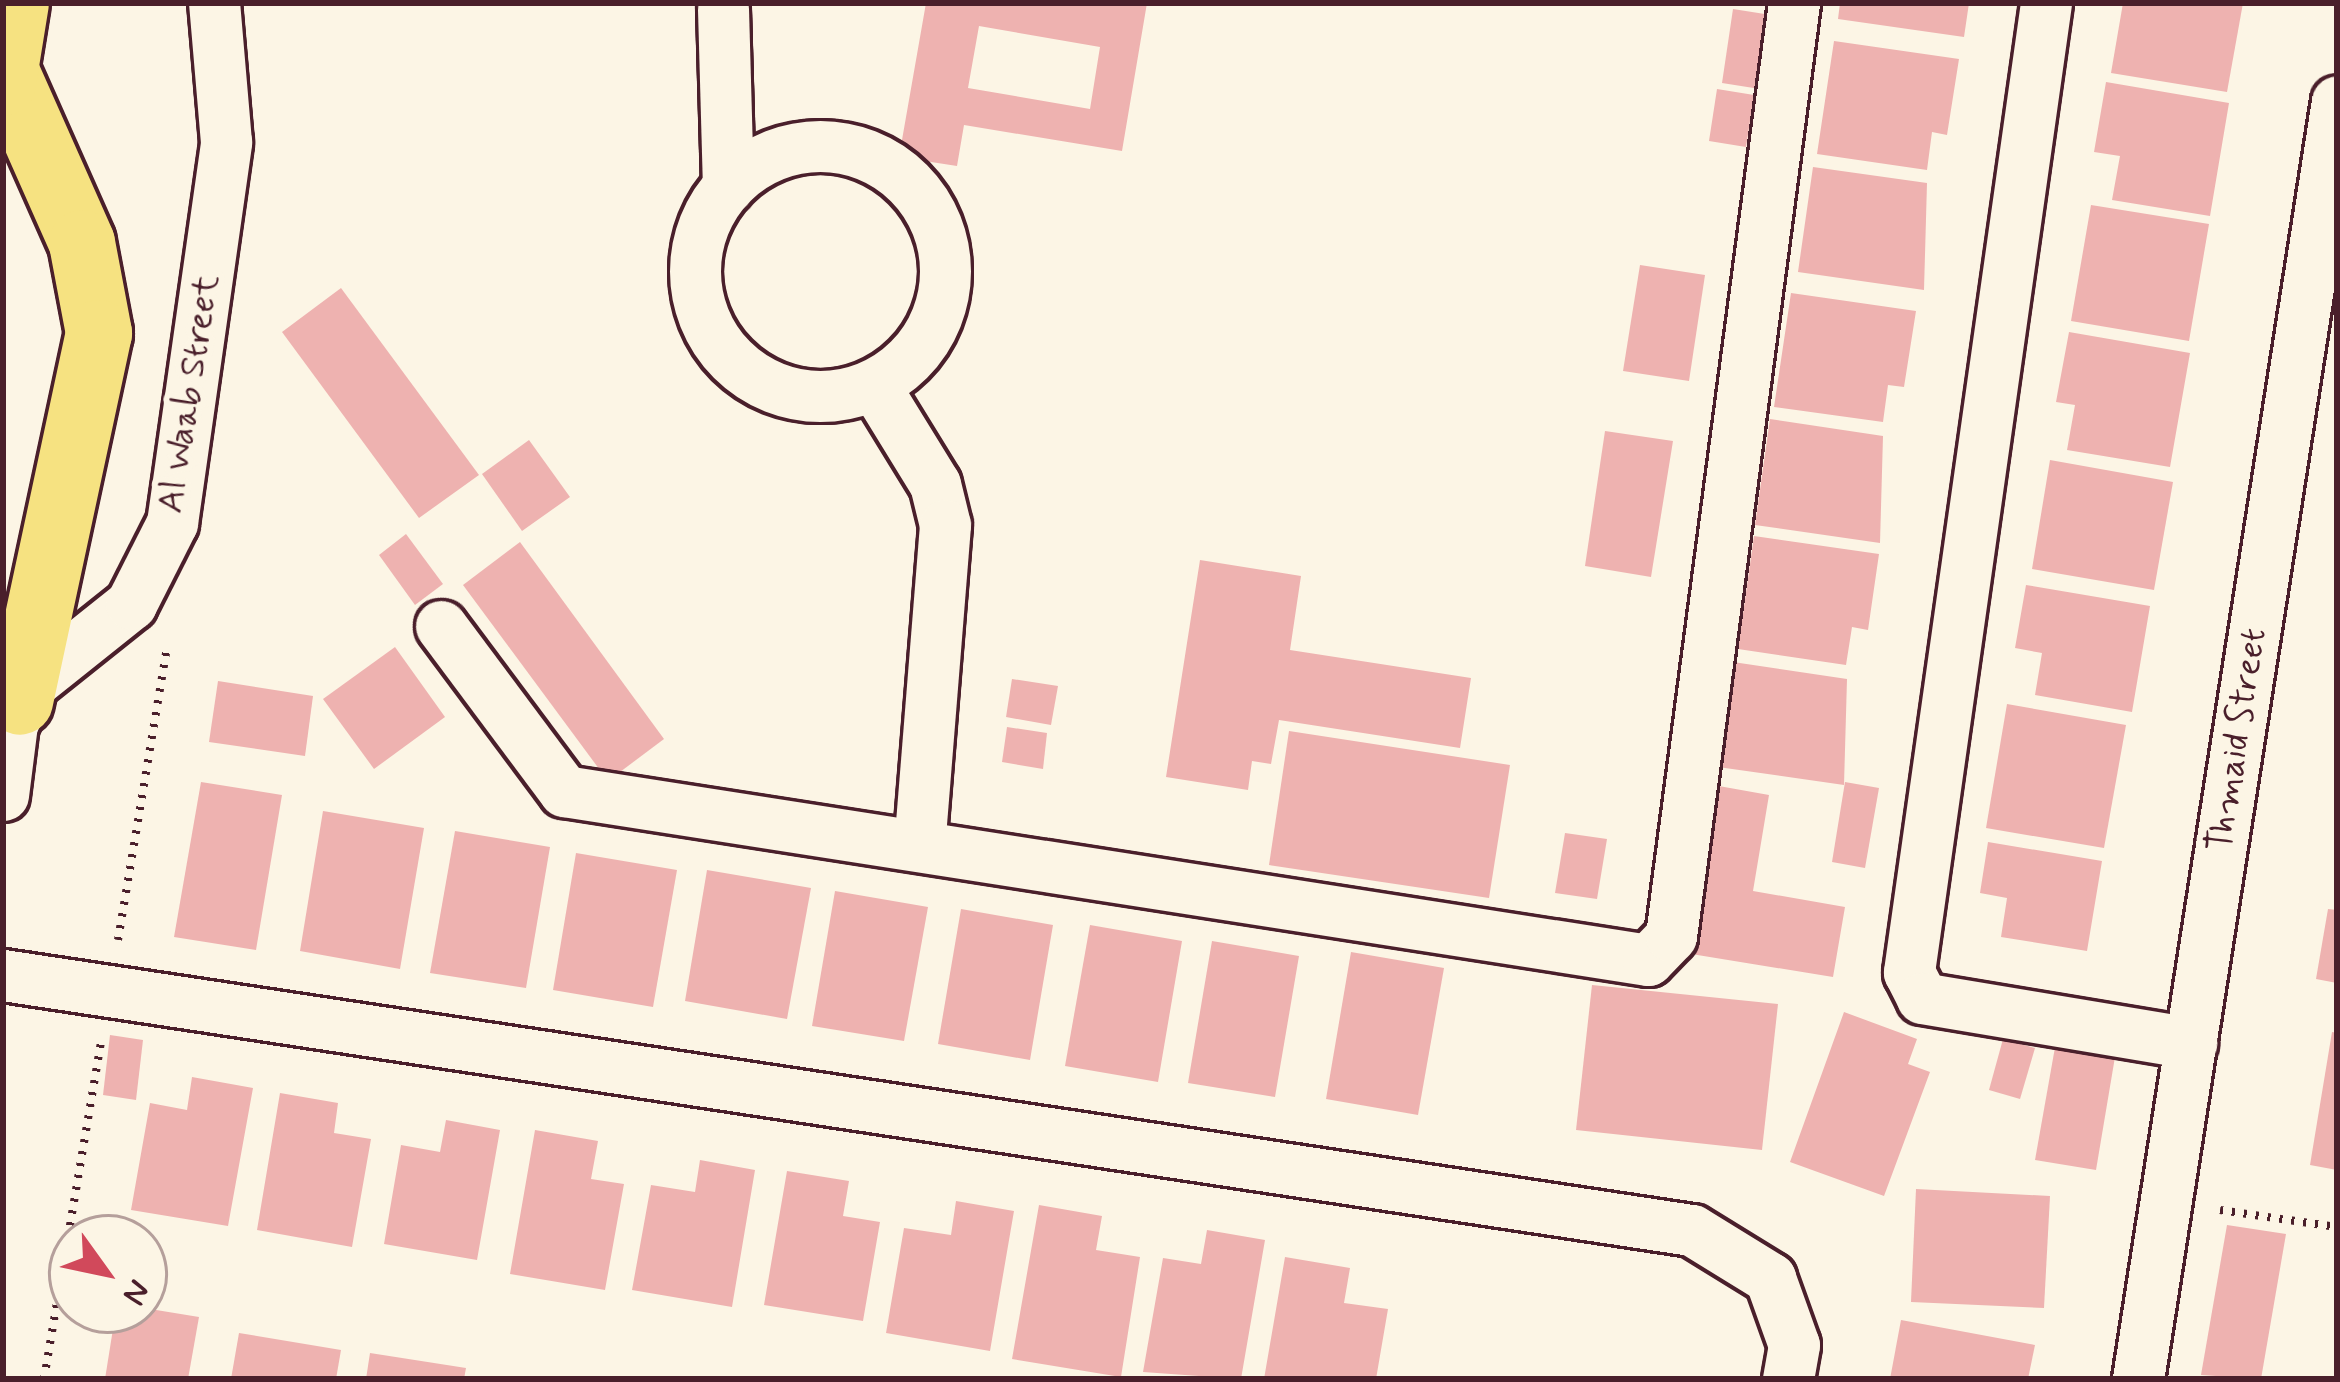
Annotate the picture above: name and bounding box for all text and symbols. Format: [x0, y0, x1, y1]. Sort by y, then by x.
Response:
street label: Al Waab Street [150, 270, 230, 518]
street label: Thmaid Street [2199, 622, 2277, 858]
north arrow [48, 1214, 168, 1334]
text: N [111, 1271, 160, 1313]

